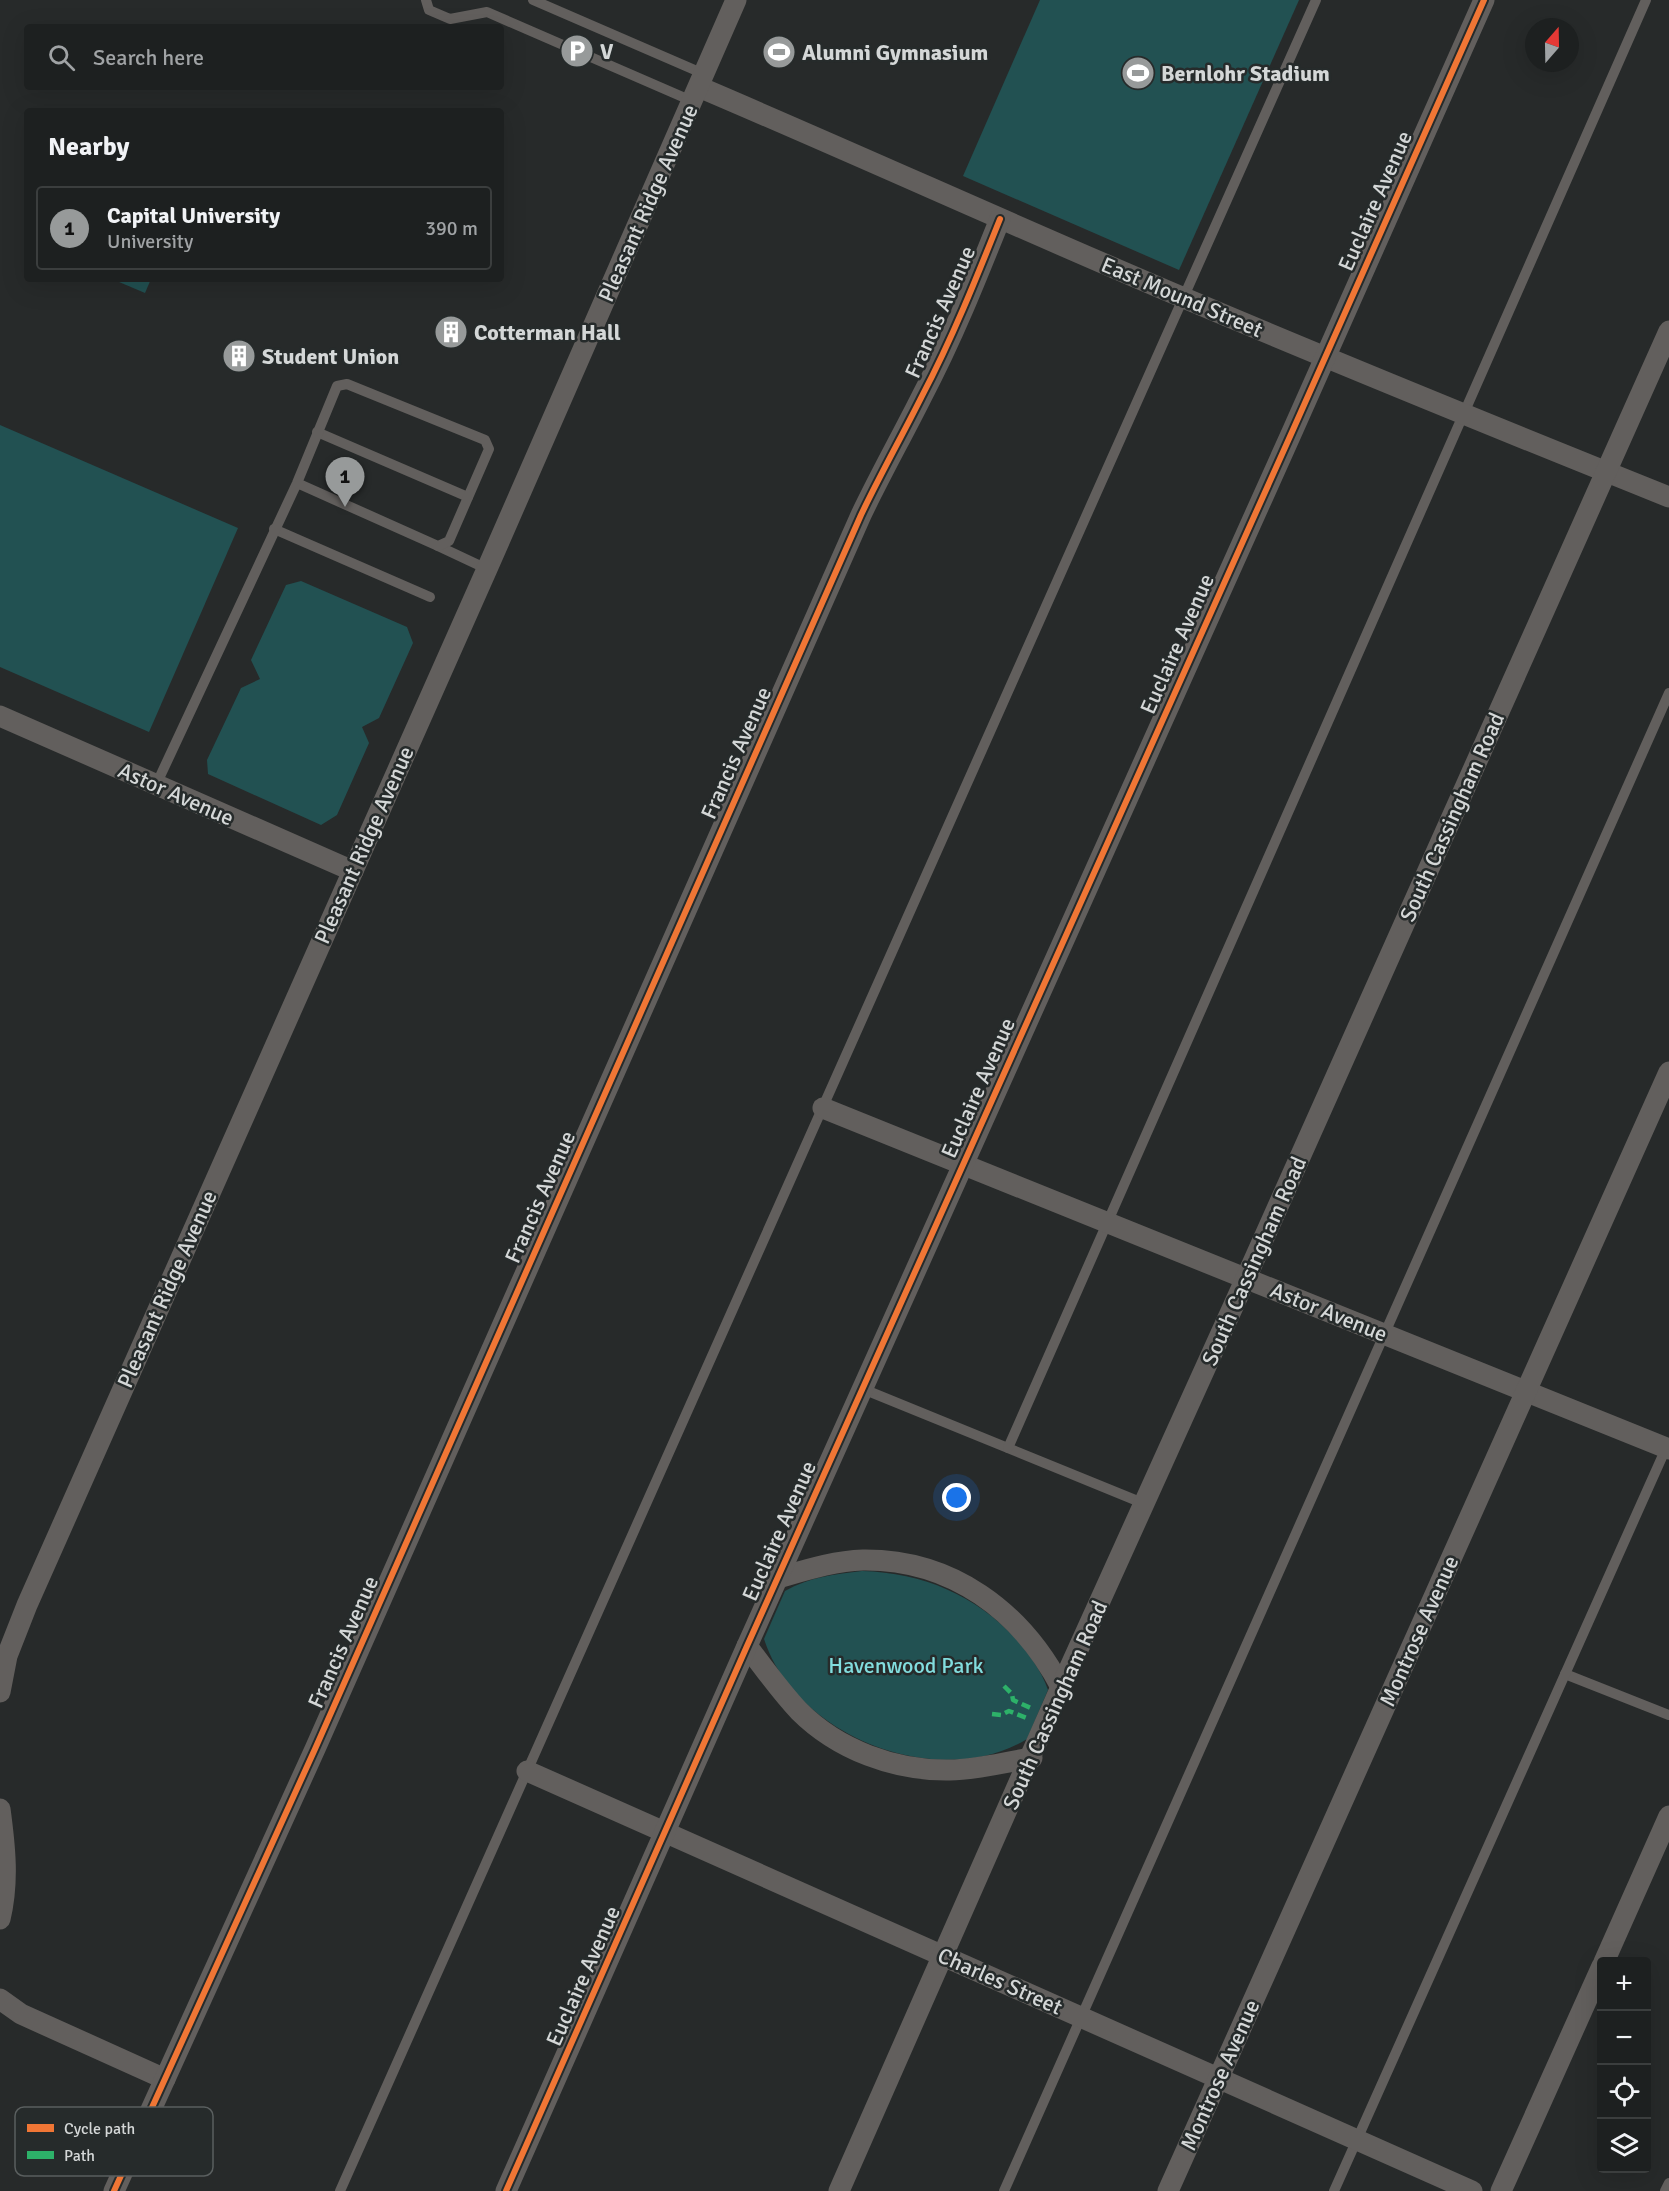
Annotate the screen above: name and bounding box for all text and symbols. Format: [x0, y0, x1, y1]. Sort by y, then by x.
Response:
north arrow [1525, 18, 1579, 72]
search box [24, 24, 504, 90]
parking icon: V [559, 33, 595, 69]
sports icon: Alumni Gymnasium [761, 34, 797, 70]
place label: V [600, 38, 614, 65]
place label: Alumni Gymnasium [802, 39, 988, 66]
icon: search [45, 41, 78, 74]
text: Search here [93, 44, 204, 71]
sports icon: Bernlohr Stadium [1120, 55, 1156, 91]
place label: Bernlohr Stadium [1161, 60, 1330, 87]
street label: Pleasant Ridge Avenue [592, 100, 704, 306]
street label: Euclaire Avenue [1332, 127, 1418, 275]
text: Nearby [48, 131, 129, 163]
text: Capital University [107, 202, 280, 229]
text: 1 [64, 216, 75, 241]
text: 390 m [425, 216, 478, 241]
text: University [107, 229, 193, 254]
street label: Francis Avenue [899, 242, 981, 382]
street label: East Mound Street [1097, 251, 1267, 343]
building icon: Cotterman Hall [433, 314, 469, 350]
place label: Cotterman Hall [474, 319, 621, 346]
building icon: Student Union [221, 338, 257, 374]
place label: Student Union [262, 343, 399, 370]
pin: 1 [326, 458, 364, 507]
street label: Euclaire Avenue [1134, 570, 1220, 718]
street label: Francis Avenue [695, 683, 777, 823]
street label: South Cassingham Road [1394, 708, 1510, 926]
street label: Pleasant Ridge Avenue [308, 742, 420, 948]
street label: Astor Avenue [114, 756, 238, 832]
street label: Euclaire Avenue [935, 1014, 1021, 1162]
street label: Francis Avenue [499, 1127, 581, 1267]
street label: South Cassingham Road [1196, 1152, 1312, 1370]
street label: Pleasant Ridge Avenue [111, 1186, 223, 1392]
street label: Astor Avenue [1267, 1276, 1391, 1348]
street label: Euclaire Avenue [736, 1457, 822, 1605]
your location [942, 1483, 971, 1512]
street label: Montrose Avenue [1374, 1551, 1464, 1711]
street label: Francis Avenue [302, 1572, 384, 1712]
street label: South Cassingham Road [997, 1596, 1113, 1814]
park label: Havenwood Park [828, 1652, 984, 1679]
street label: Euclaire Avenue [540, 1902, 626, 2050]
street label: Charles Street [934, 1942, 1067, 2021]
map controls [1597, 1957, 1651, 2173]
button: + [1597, 1957, 1651, 2011]
street label: Montrose Avenue [1175, 1995, 1265, 2155]
button: − [1597, 2011, 1651, 2065]
button: locate [1597, 2065, 1651, 2119]
legend [15, 2107, 213, 2176]
text: Cycle path [64, 2119, 135, 2139]
button: layers [1597, 2119, 1651, 2173]
text: Path [64, 2146, 95, 2166]

